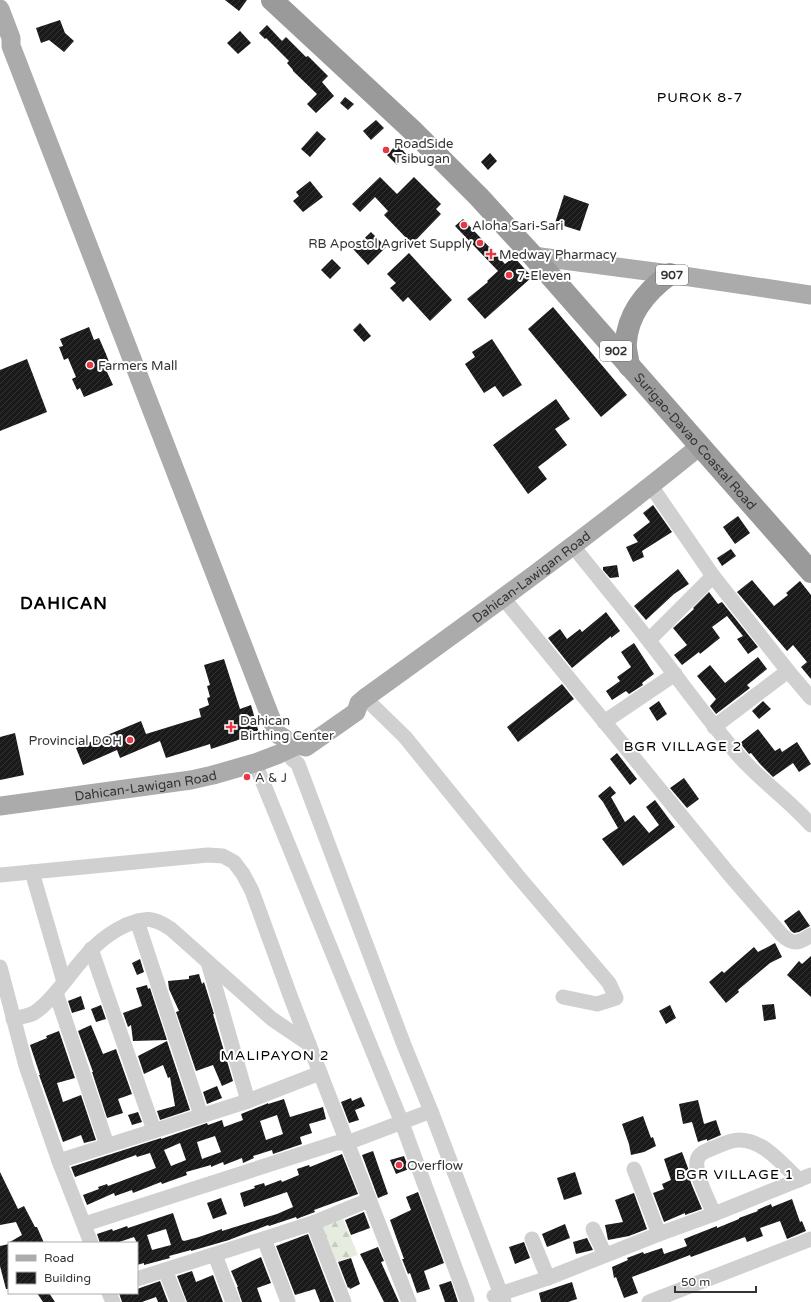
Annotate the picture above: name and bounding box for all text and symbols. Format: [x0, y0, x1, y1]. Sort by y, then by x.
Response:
district label: PUROK 8-7 [657, 89, 743, 106]
place label: RoadSide Tsibugan [394, 136, 453, 167]
marker: RoadSide Tsibugan [381, 145, 391, 155]
place label: Aloha Sari-Sari [472, 218, 563, 234]
marker: Aloha Sari-Sari [459, 220, 469, 230]
place label: RB Apostol Agrivet Supply [308, 236, 472, 252]
marker: RB Apostol Agrivet Supply [475, 238, 485, 248]
place label: Medway Pharmacy [499, 247, 617, 263]
marker: Medway Pharmacy [486, 249, 496, 259]
road number: 907 [656, 265, 688, 285]
place label: 7-Eleven [517, 268, 571, 284]
marker: 7-Eleven [504, 270, 514, 280]
road number: 902 [600, 341, 632, 361]
place label: Farmers Mall [98, 358, 177, 374]
marker: Farmers Mall [85, 360, 95, 370]
street label: Surigao-Davao Coastal Road [630, 370, 759, 513]
street label: Dahican-Lawigan Road [469, 528, 594, 627]
district label: DAHICAN [20, 593, 108, 614]
place label: Dahican Birthing Center [240, 713, 334, 744]
marker: Dahican Birthing Center [225, 721, 237, 733]
place label: Provincial DOH [29, 733, 122, 749]
marker: Provincial DOH [125, 735, 135, 745]
district label: BGR VILLAGE 2 [624, 738, 742, 755]
street label: Dahican-Lawigan Road [74, 767, 218, 805]
place label: A & J [255, 770, 287, 786]
marker: A & J [242, 772, 252, 782]
district label: MALIPAYON 2 [221, 1047, 330, 1064]
place label: Overflow [407, 1158, 463, 1174]
marker: Overflow [394, 1160, 404, 1170]
district label: BGR VILLAGE 1 [676, 1166, 794, 1183]
legend [8, 1242, 138, 1294]
text: Road [44, 1251, 74, 1265]
scale bar [675, 1268, 756, 1294]
text: Building [44, 1271, 91, 1285]
text: 50 m [681, 1275, 710, 1289]

